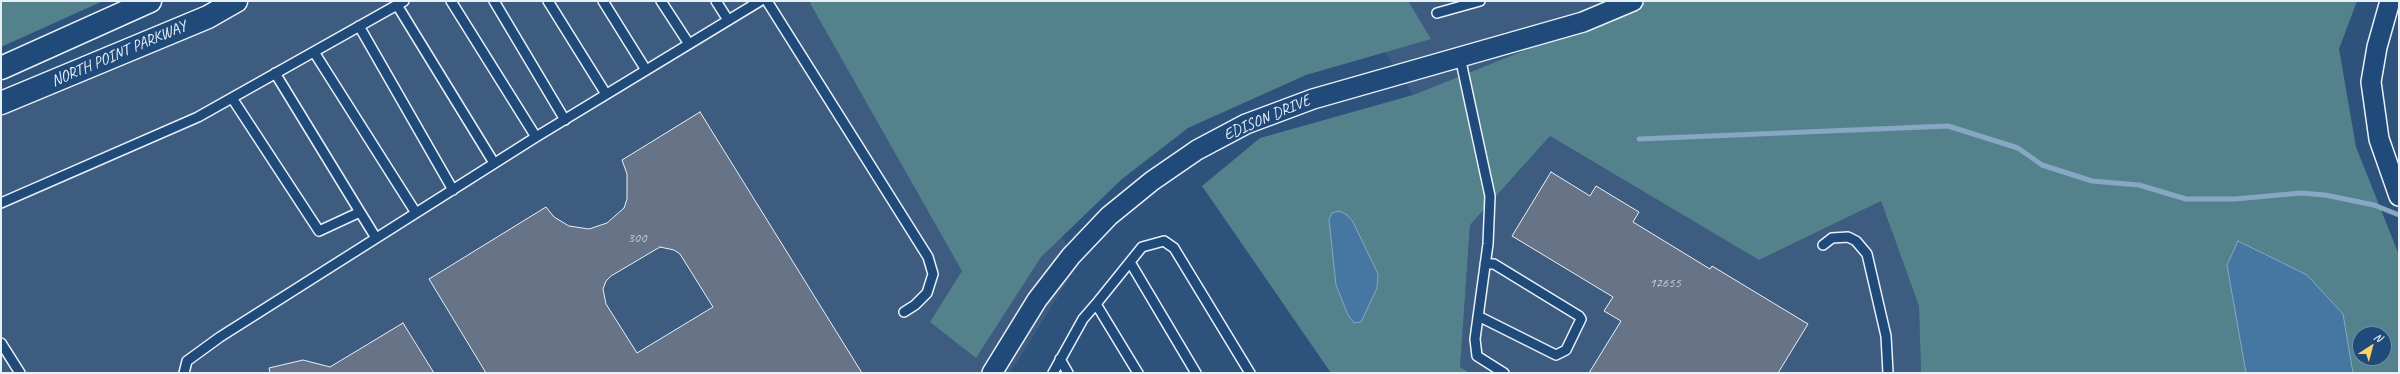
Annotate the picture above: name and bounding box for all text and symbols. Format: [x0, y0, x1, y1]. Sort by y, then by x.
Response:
street label: NORTH POINT PARKWAY [48, 17, 190, 91]
street label: EDISON DRIVE [1221, 91, 1313, 145]
house number: 300 [628, 230, 646, 246]
house number: 12655 [1649, 275, 1681, 291]
north arrow [2352, 326, 2392, 366]
text: N [2372, 329, 2385, 345]

